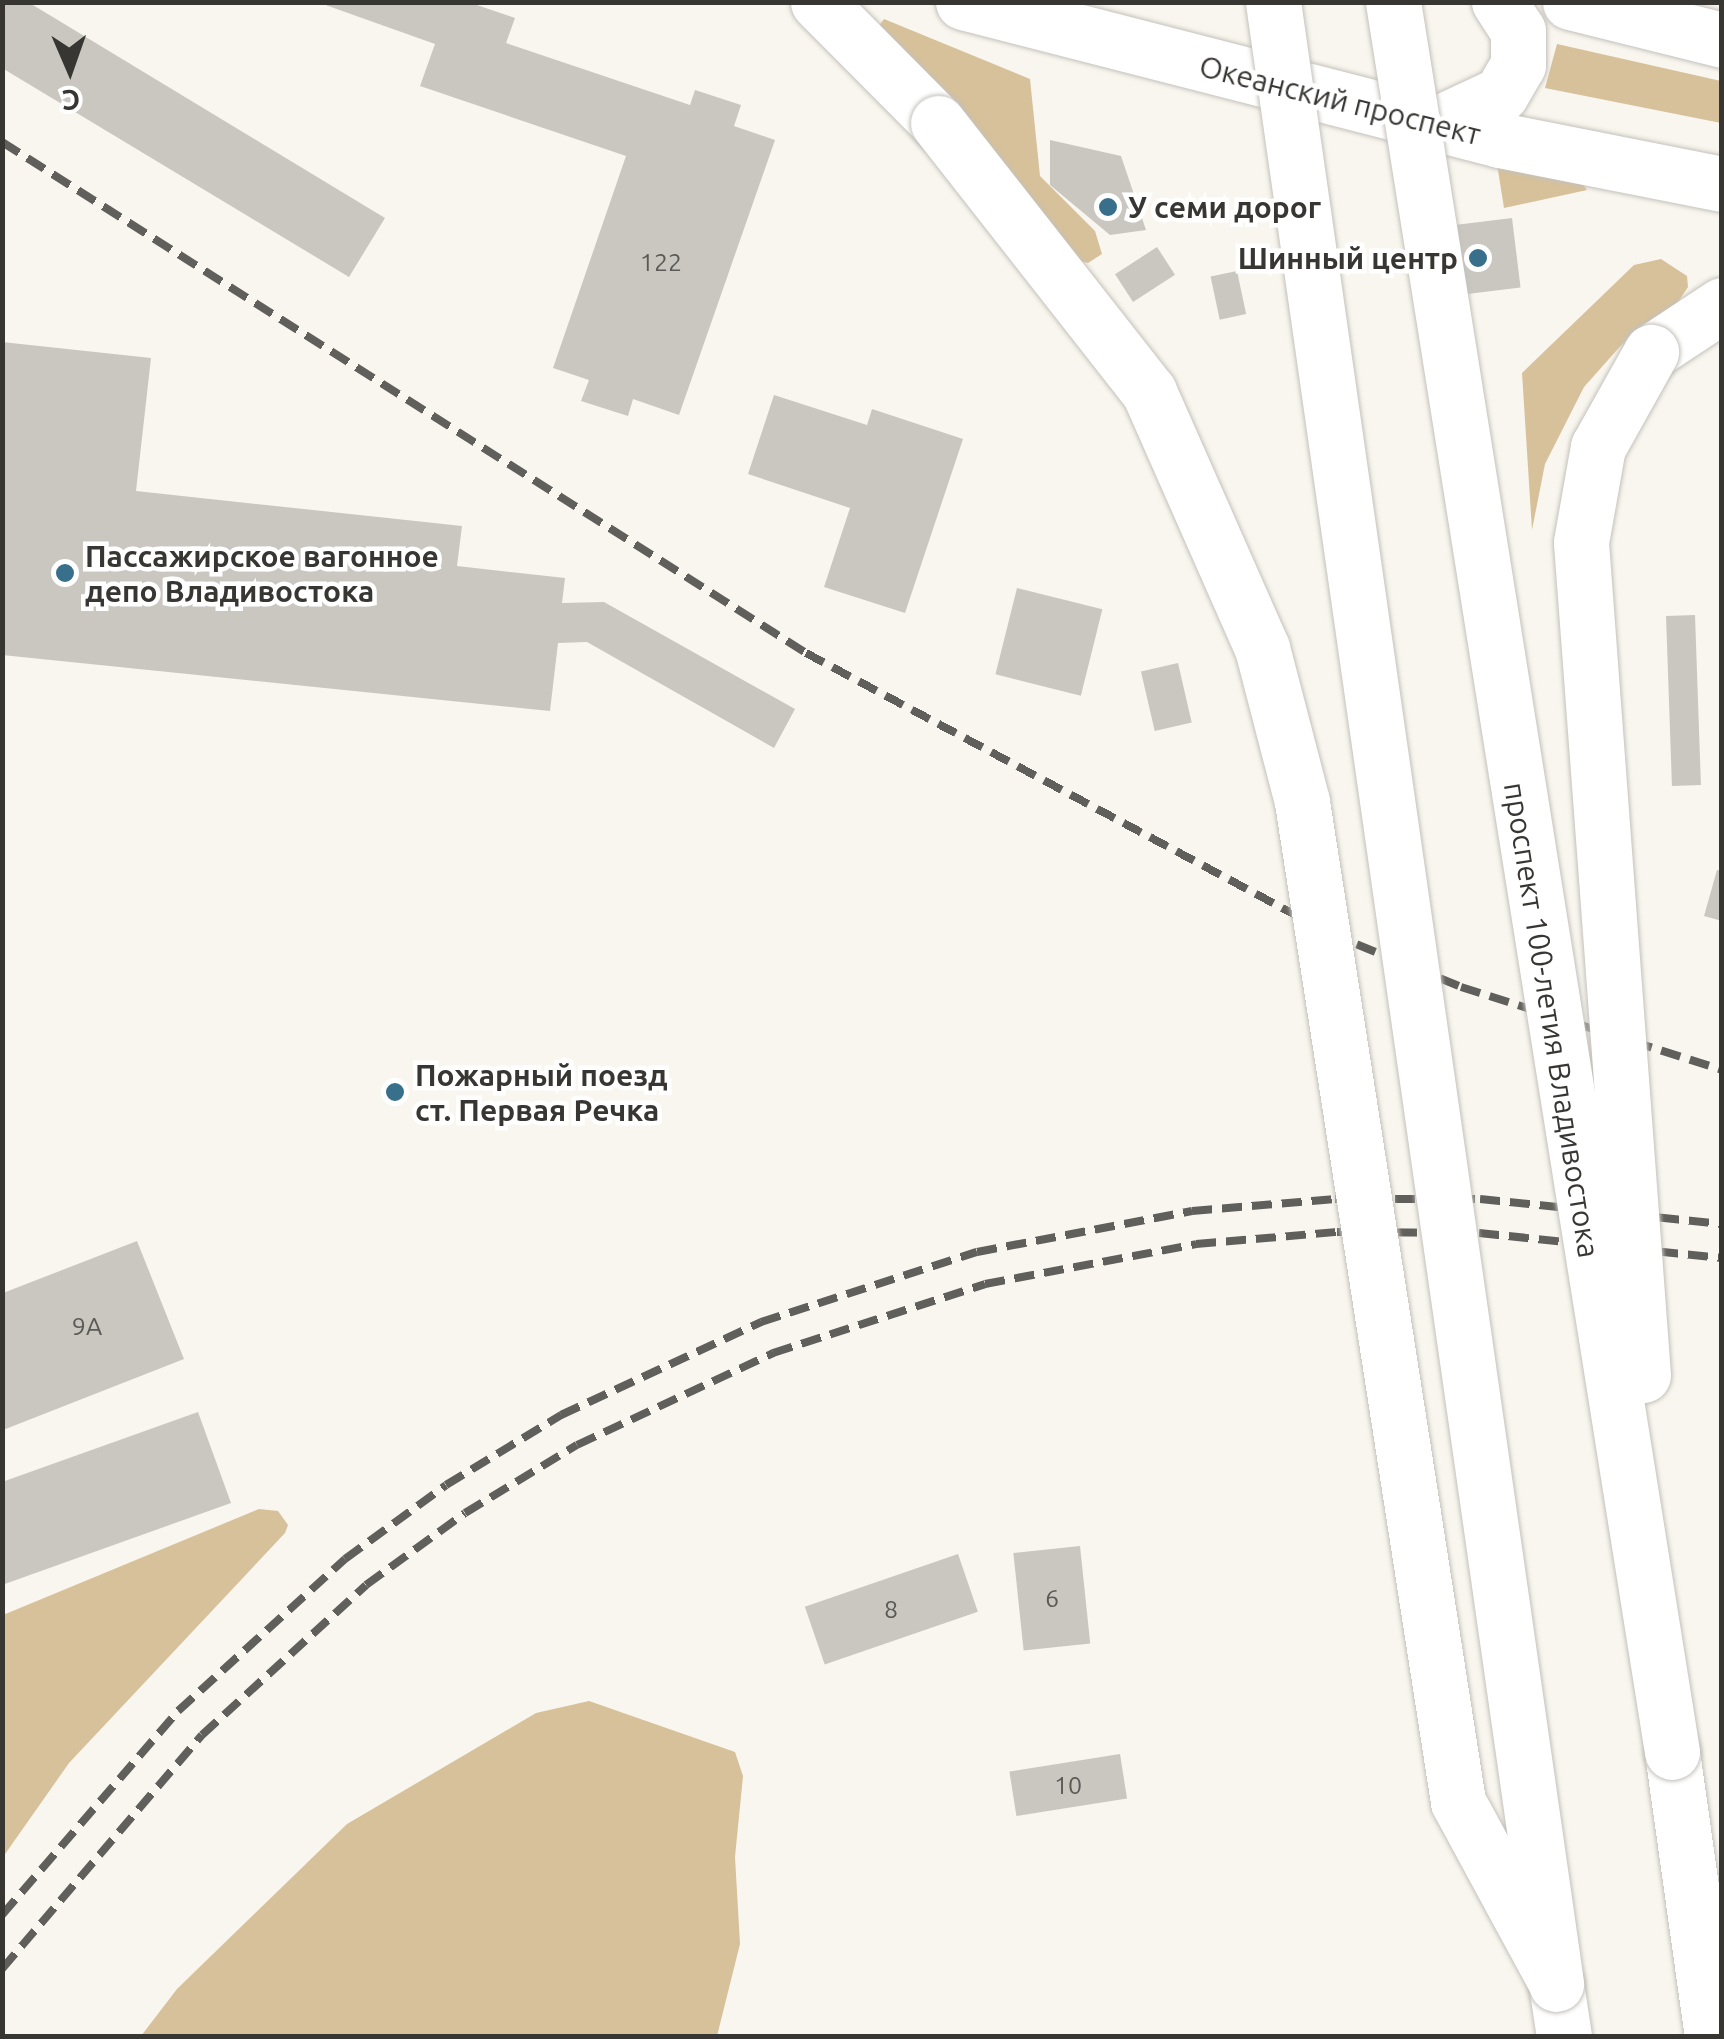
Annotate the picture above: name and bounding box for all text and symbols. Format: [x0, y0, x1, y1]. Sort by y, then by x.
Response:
north arrow [20, 20, 120, 120]
street label: Океанский проспект [1196, 48, 1484, 152]
text: С [62, 85, 81, 116]
place label: У семи дорог [1128, 189, 1321, 225]
marker: У семи дорог [1097, 196, 1119, 218]
place label: Шинный центр [1238, 240, 1458, 276]
house number: 122 [640, 247, 682, 277]
marker: Шинный центр [1467, 247, 1489, 269]
place label: Пассажирское вагонное депо Владивостока [85, 538, 439, 608]
marker: Пассажирское вагонное депо Владивостока [54, 562, 76, 584]
street label: проспект 100-летия Владивостока [1497, 780, 1607, 1260]
place label: Пожарный поезд ст. Первая Речка [415, 1057, 668, 1128]
marker: Пожарный поезд ст. Первая Речка [384, 1081, 406, 1103]
house number: 9А [72, 1311, 102, 1341]
house number: 6 [1045, 1583, 1059, 1613]
house number: 8 [884, 1594, 898, 1624]
house number: 10 [1054, 1770, 1082, 1800]

